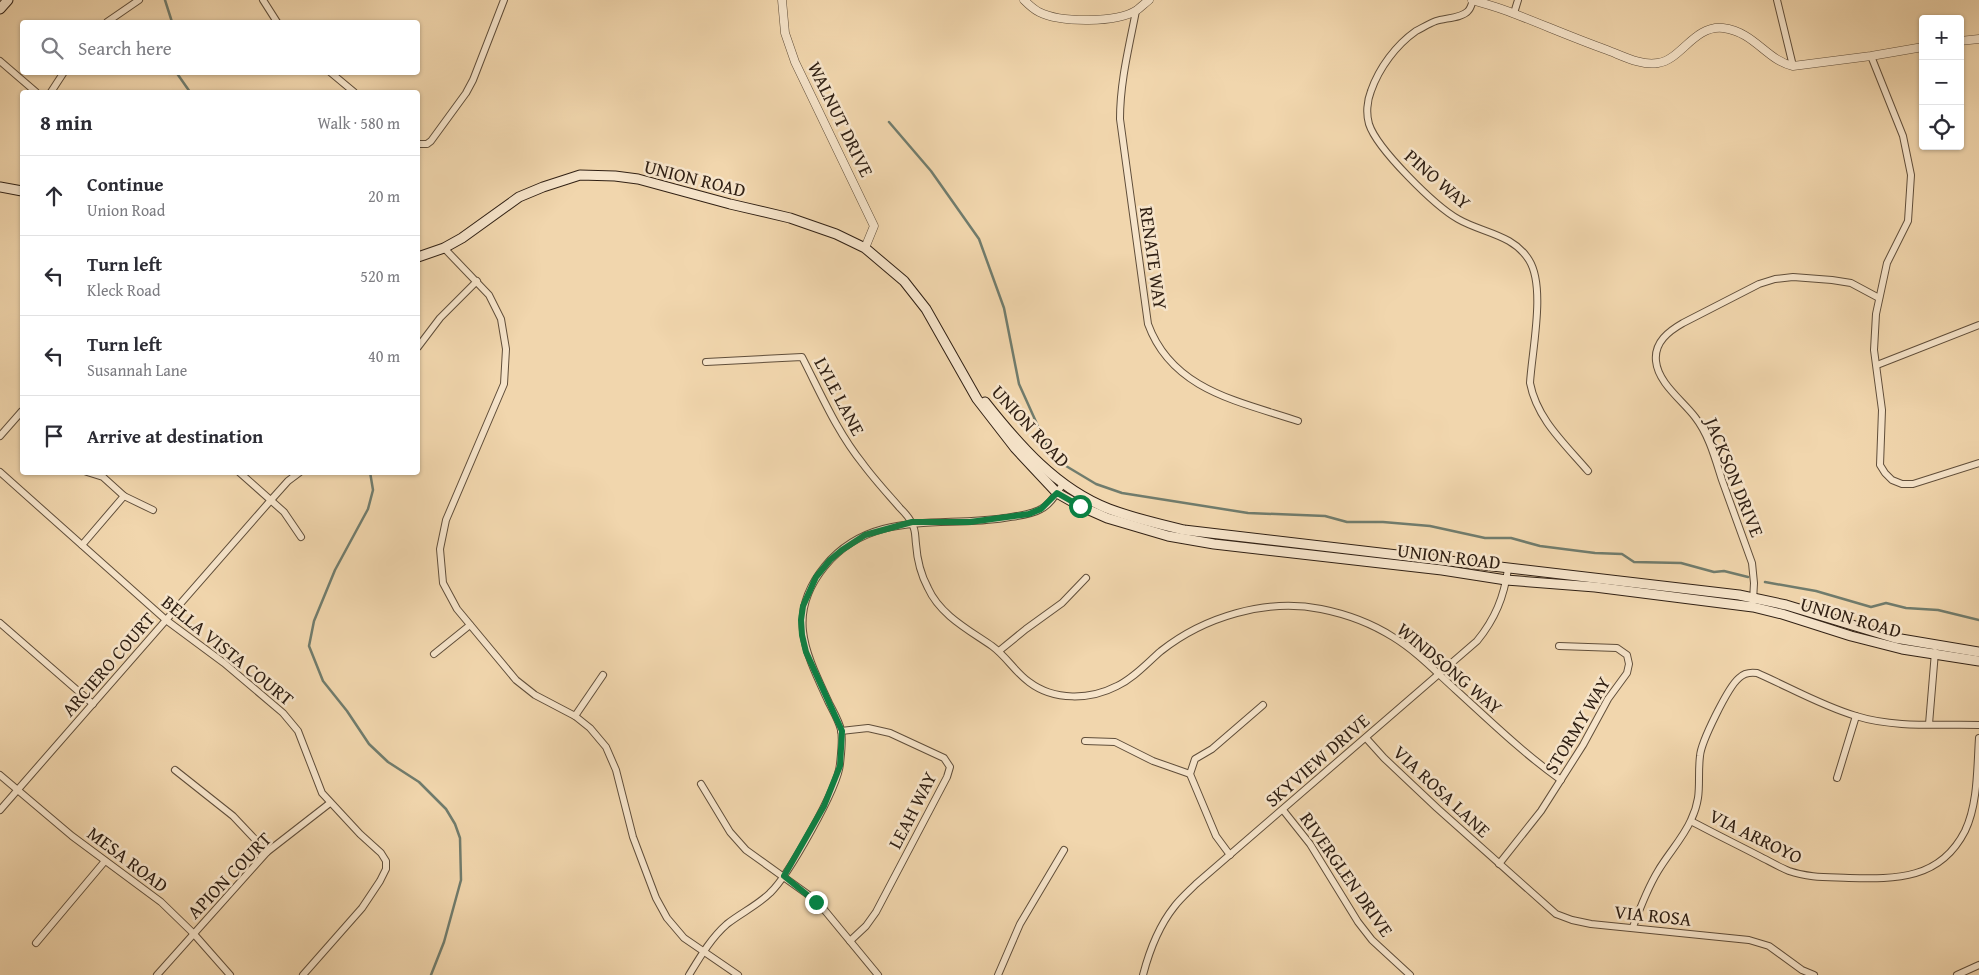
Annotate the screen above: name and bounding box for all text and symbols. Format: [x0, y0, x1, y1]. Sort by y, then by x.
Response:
map controls [1919, 15, 1964, 150]
button: + [1919, 15, 1964, 60]
search box [20, 20, 420, 75]
icon: search [38, 34, 66, 62]
text: Search here [78, 34, 172, 62]
street label: WALNUT DRIVE [801, 56, 881, 182]
button: − [1919, 60, 1964, 105]
button: locate [1919, 105, 1964, 150]
text: 8 min [40, 107, 92, 138]
text: Walk · 580 m [317, 111, 400, 135]
street label: PINO WAY [1399, 142, 1478, 216]
street label: UNION ROAD [641, 152, 749, 204]
text: Continue [87, 170, 164, 198]
icon: ahead [40, 182, 68, 210]
text: 20 m [368, 184, 400, 208]
text: Union Road [87, 198, 165, 222]
street label: RENATE WAY [1133, 205, 1175, 312]
text: Turn left [87, 250, 162, 278]
icon: left [40, 262, 68, 290]
text: 520 m [360, 264, 400, 288]
text: Kleck Road [87, 278, 160, 302]
text: Turn left [87, 330, 162, 358]
icon: left [40, 342, 68, 370]
text: 40 m [368, 344, 400, 368]
street label: LYLE LANE [808, 352, 873, 441]
text: Susannah Lane [87, 358, 187, 382]
street label: UNION ROAD [985, 378, 1077, 474]
street label: JACKSON DRIVE [1698, 411, 1772, 541]
icon: arrive [40, 422, 68, 450]
text: Arrive at destination [87, 422, 263, 450]
route start [1069, 495, 1092, 518]
street label: UNION ROAD [1396, 536, 1502, 576]
street label: BELLA VISTA COURT [156, 588, 300, 712]
street label: UNION ROAD [1797, 589, 1905, 645]
street label: ARCIERO COURT [55, 605, 162, 722]
street label: WINDSONG WAY [1391, 615, 1509, 721]
street label: STORMY WAY [1537, 670, 1618, 779]
street label: SKYVIEW DRIVE [1259, 706, 1376, 813]
street label: VIA ROSA LANE [1387, 738, 1497, 844]
street label: LEAH WAY [881, 766, 944, 853]
street label: VIA ARROYO [1705, 801, 1807, 871]
street label: RIVERGLEN DRIVE [1293, 806, 1401, 942]
street label: MESA ROAD [82, 819, 174, 899]
street label: APION COURT [180, 825, 278, 925]
route end [805, 891, 828, 914]
street label: VIA ROSA [1613, 897, 1693, 933]

